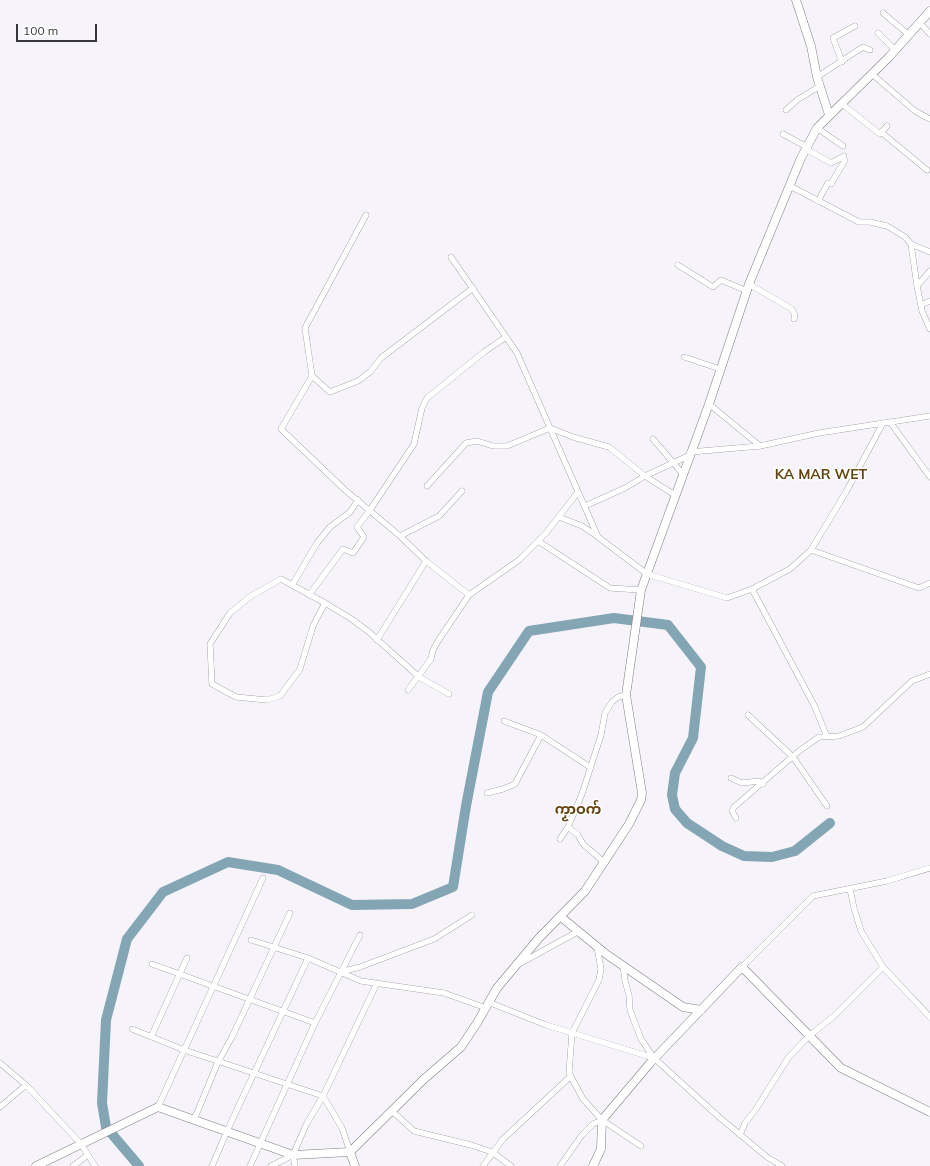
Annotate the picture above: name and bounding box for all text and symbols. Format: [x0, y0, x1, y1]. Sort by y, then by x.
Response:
scale bar [18, 16, 99, 42]
text: 100 m [23, 23, 58, 38]
district label: KA MAR WET [770, 467, 872, 483]
district label: ကၟာဝက် [555, 802, 601, 818]

